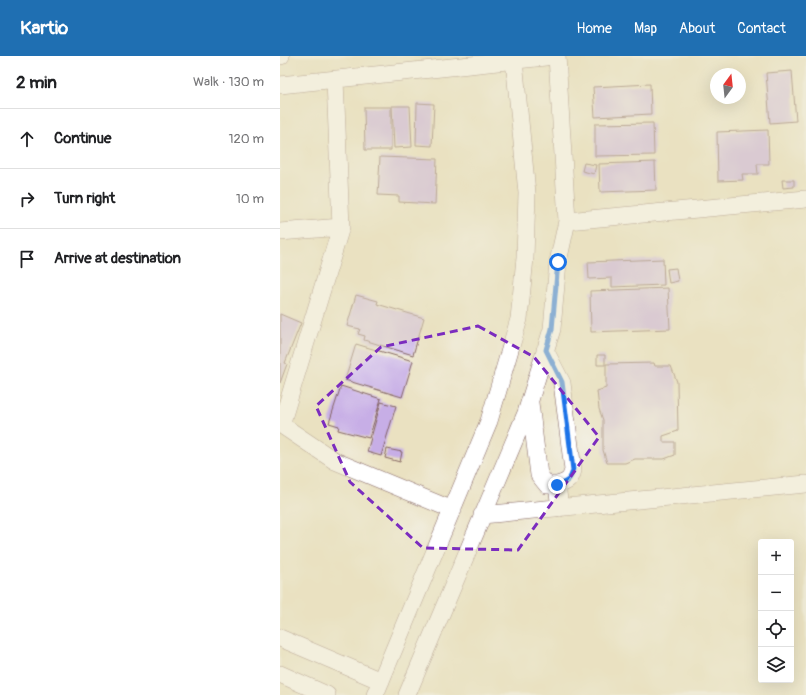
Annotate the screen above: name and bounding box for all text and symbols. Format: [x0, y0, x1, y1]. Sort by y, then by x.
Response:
text: Kartio [20, 16, 68, 40]
text: Home [577, 20, 612, 37]
text: Map [634, 20, 657, 37]
text: About [679, 20, 715, 37]
text: Contact [737, 20, 786, 37]
north arrow [710, 68, 746, 104]
text: 2 min [16, 72, 57, 93]
text: Walk · 130 m [193, 74, 264, 90]
icon: ahead [16, 128, 38, 150]
text: Continue [54, 129, 112, 148]
text: 120 m [228, 131, 264, 147]
icon: right [16, 188, 38, 210]
text: Turn right [54, 189, 115, 208]
text: 10 m [236, 191, 264, 207]
icon: arrive [16, 248, 38, 270]
text: Arrive at destination [54, 249, 181, 268]
route start [549, 253, 567, 271]
route end [548, 476, 566, 494]
map controls [758, 539, 794, 683]
button: + [758, 539, 794, 575]
button: − [758, 575, 794, 611]
button: locate [758, 611, 794, 647]
button: layers [758, 647, 794, 683]

